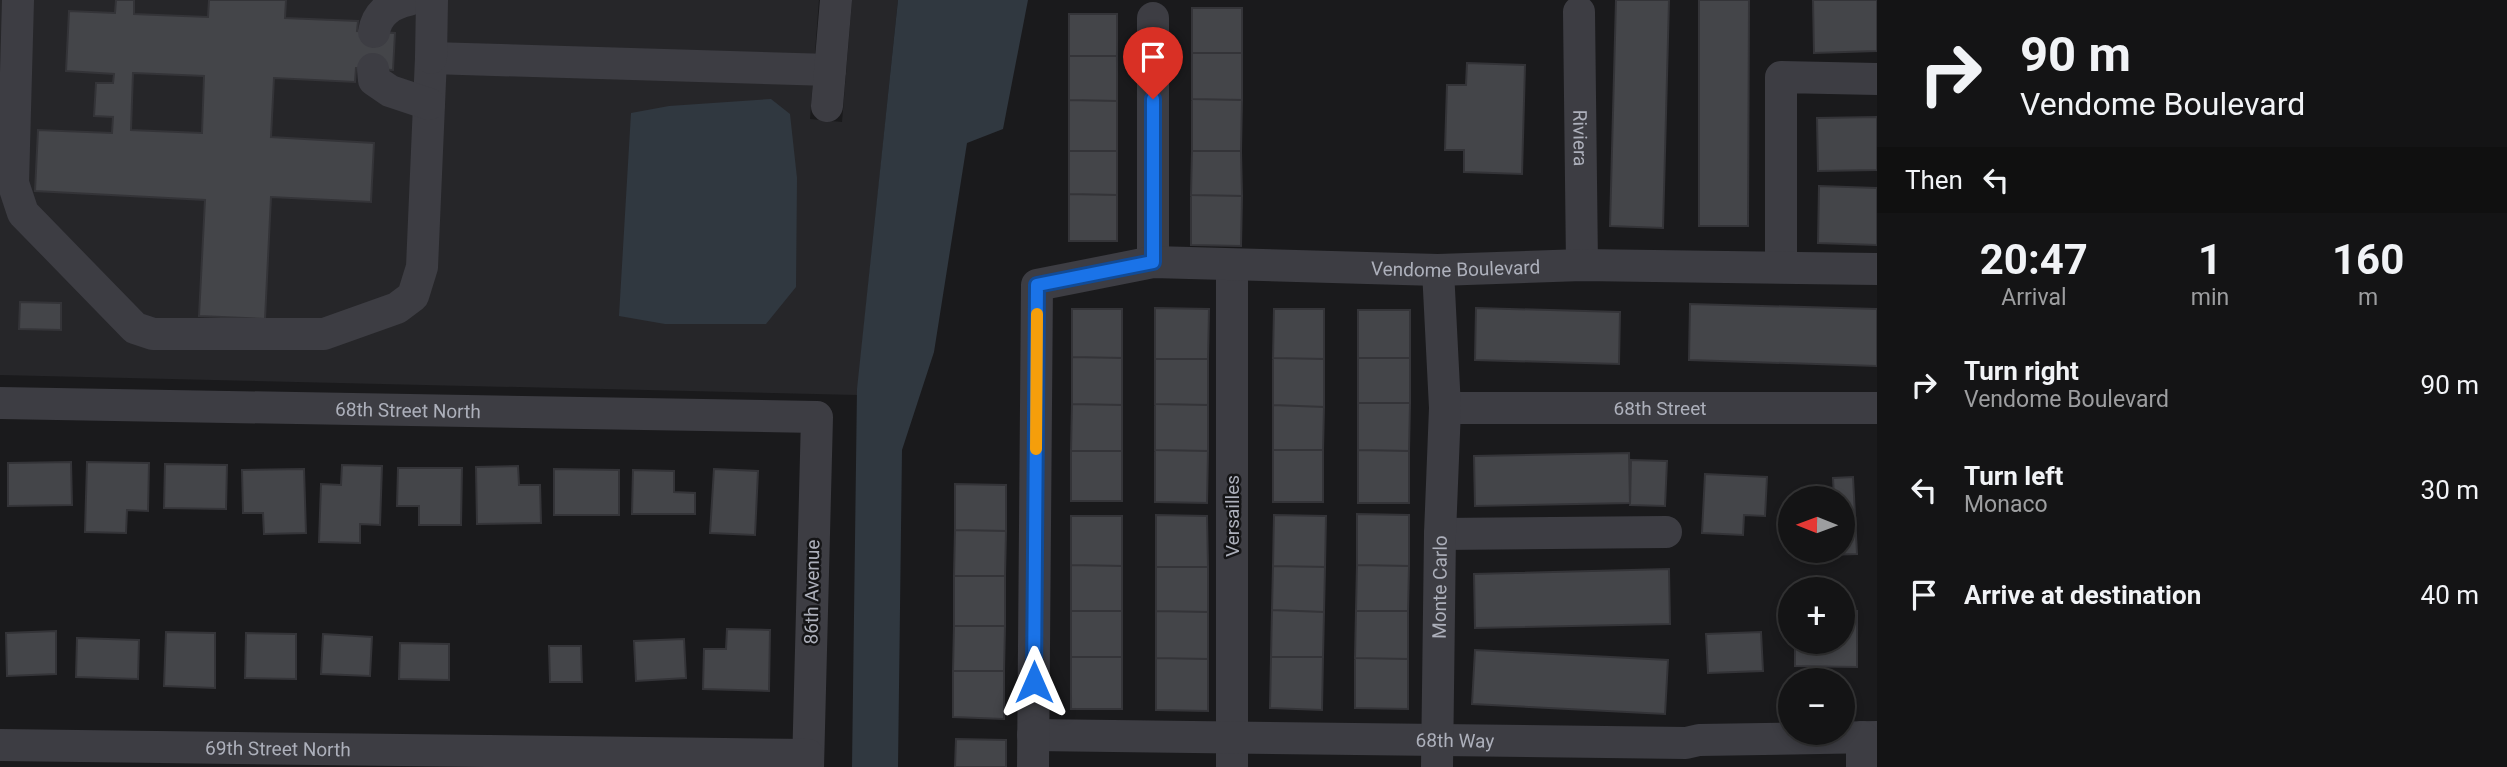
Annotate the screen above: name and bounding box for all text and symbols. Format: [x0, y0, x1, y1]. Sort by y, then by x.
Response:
text: 90 m [2020, 26, 2131, 83]
pin [1123, 27, 1183, 99]
icon: right [1905, 28, 1996, 119]
icon: arrive [1134, 38, 1172, 76]
text: Vendome Boulevard [2020, 85, 2305, 123]
street label: Riviera [1569, 110, 1592, 166]
icon: left [1977, 161, 2015, 199]
text: Then [1905, 165, 1963, 195]
text: 20:47 [1980, 235, 2088, 284]
text: 1 [2198, 235, 2222, 284]
text: 160 [2332, 235, 2404, 284]
street label: Vendome Boulevard [1371, 255, 1541, 282]
text: Arrival [2001, 284, 2067, 311]
text: min [2191, 284, 2229, 311]
text: m [2358, 284, 2378, 311]
text: Turn right [1964, 356, 2079, 386]
icon: right [1905, 366, 1943, 404]
text: 90 m [2421, 370, 2479, 400]
text: Vendome Boulevard [1964, 386, 2169, 413]
street label: 68th Street North [335, 397, 481, 423]
street label: 68th Street [1614, 397, 1706, 420]
text: Turn left [1964, 461, 2063, 491]
icon: left [1905, 471, 1943, 509]
street label: Versailles [1221, 475, 1244, 557]
text: 30 m [2421, 475, 2479, 505]
north arrow [1778, 486, 1855, 564]
map controls [1778, 486, 1855, 745]
text: Monaco [1964, 491, 2048, 518]
street label: Monte Carlo [1427, 535, 1451, 639]
street label: 86th Avenue [800, 539, 824, 645]
icon: arrive [1905, 576, 1943, 614]
button: + [1778, 577, 1855, 654]
text: Arrive at destination [1964, 580, 2201, 610]
text: 40 m [2421, 580, 2479, 610]
position arrow [997, 645, 1071, 719]
button: − [1778, 668, 1855, 745]
street label: 68th Way [1416, 728, 1494, 752]
street label: 69th Street North [205, 736, 351, 761]

